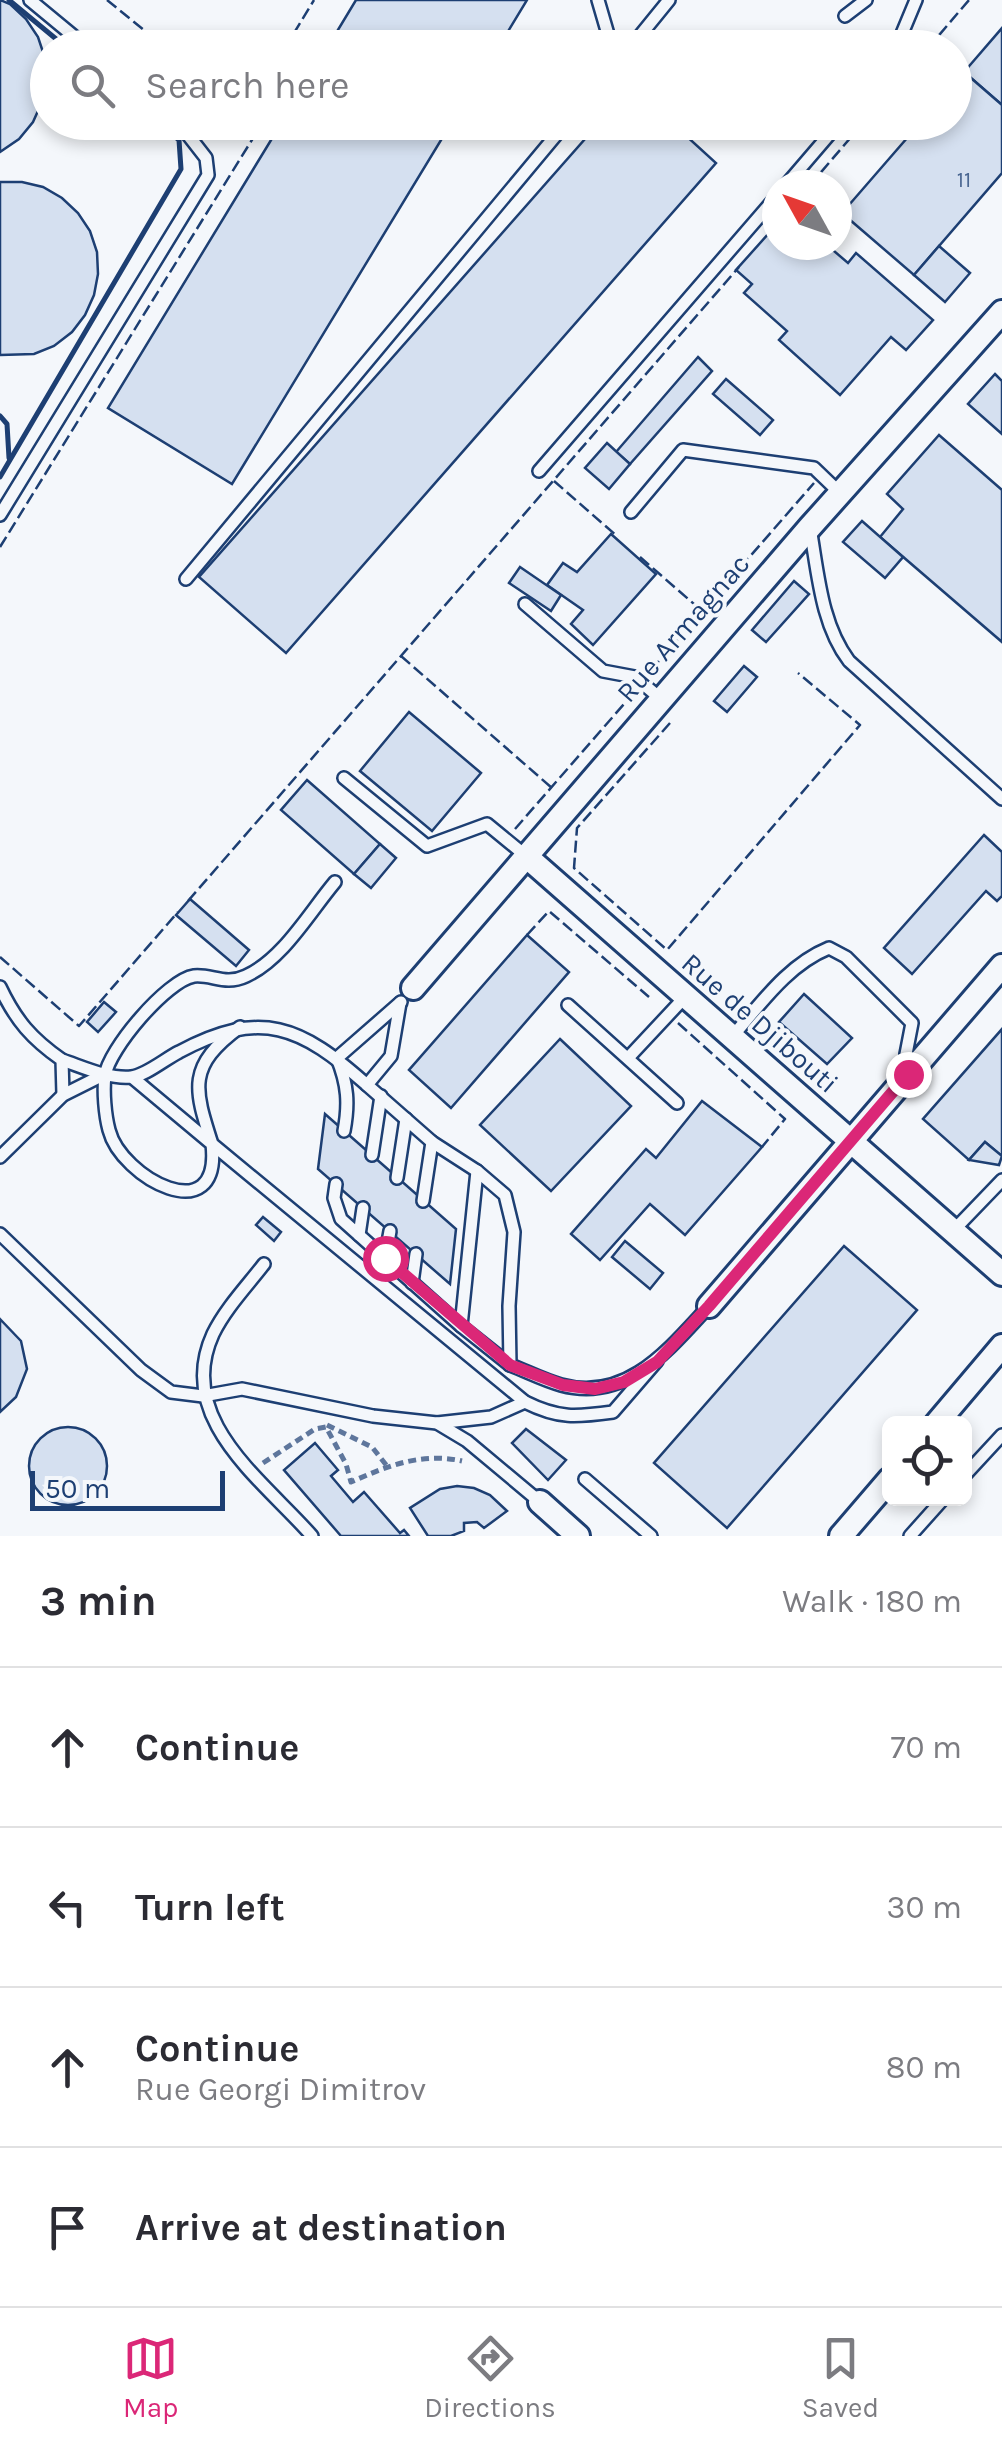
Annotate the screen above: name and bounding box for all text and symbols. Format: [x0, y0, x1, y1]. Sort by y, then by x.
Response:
search box [30, 30, 972, 140]
icon: search [65, 58, 120, 113]
text: Search here [145, 63, 349, 108]
house number: 11 [957, 167, 971, 193]
north arrow [762, 170, 852, 260]
street label: Rue Armagnac [610, 547, 756, 709]
street label: Rue de Djibouti [675, 946, 845, 1100]
route end [886, 1052, 932, 1098]
route start [363, 1236, 409, 1282]
map controls [882, 1416, 972, 1506]
button: locate [882, 1416, 972, 1506]
scale bar [30, 1466, 225, 1510]
text: 50 m [45, 1472, 110, 1505]
text: 3 min [40, 1576, 157, 1626]
text: Walk · 180 m [782, 1583, 962, 1620]
icon: ahead [40, 1720, 95, 1775]
text: Continue [135, 1725, 299, 1770]
text: 70 m [890, 1729, 962, 1766]
icon: left [40, 1880, 95, 1935]
text: Turn left [135, 1885, 285, 1930]
text: 30 m [887, 1889, 962, 1926]
text: Continue [135, 2026, 299, 2071]
icon: ahead [40, 2040, 95, 2095]
text: 80 m [886, 2049, 962, 2086]
text: Rue Georgi Dimitrov [135, 2071, 426, 2108]
icon: arrive [40, 2200, 95, 2255]
text: Arrive at destination [135, 2205, 507, 2250]
tab: Map [123, 2331, 178, 2424]
tab: Directions [424, 2331, 556, 2424]
tab: Saved [802, 2331, 879, 2424]

